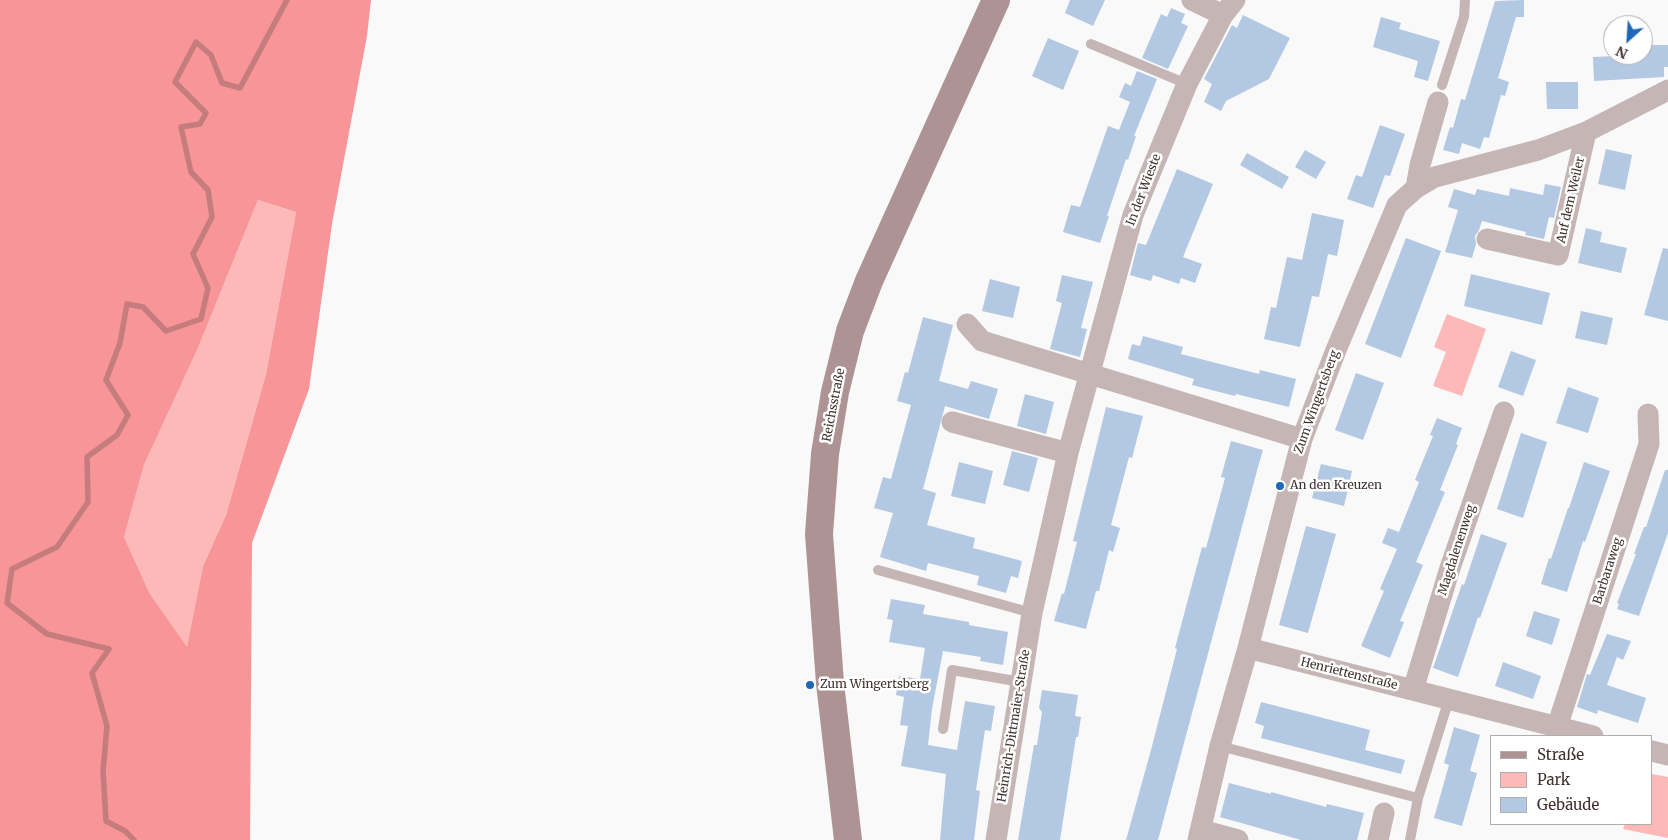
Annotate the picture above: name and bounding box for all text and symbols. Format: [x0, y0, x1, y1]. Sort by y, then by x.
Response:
north arrow [1603, 15, 1653, 65]
text: N [1613, 42, 1631, 63]
street label: In der Wieste [1124, 152, 1164, 228]
street label: Auf dem Weiler [1554, 155, 1588, 245]
street label: Zum Wingertsberg [1292, 348, 1342, 456]
street label: Reichsstraße [820, 367, 848, 443]
place label: An den Kreuzen [1290, 479, 1382, 493]
marker: An den Kreuzen [1274, 480, 1286, 492]
street label: Magdalenenweg [1436, 503, 1478, 597]
street label: Barbaraweg [1590, 536, 1626, 606]
street label: Heinrich-Dittmaier-Straße [995, 649, 1033, 803]
street label: Henriettenstraße [1299, 655, 1399, 693]
place label: Zum Wingertsberg [820, 678, 929, 692]
marker: Zum Wingertsberg [804, 679, 816, 691]
legend [1490, 735, 1653, 825]
text: Straße [1537, 745, 1584, 764]
text: Park [1537, 770, 1570, 789]
text: Gebäude [1537, 795, 1599, 814]

